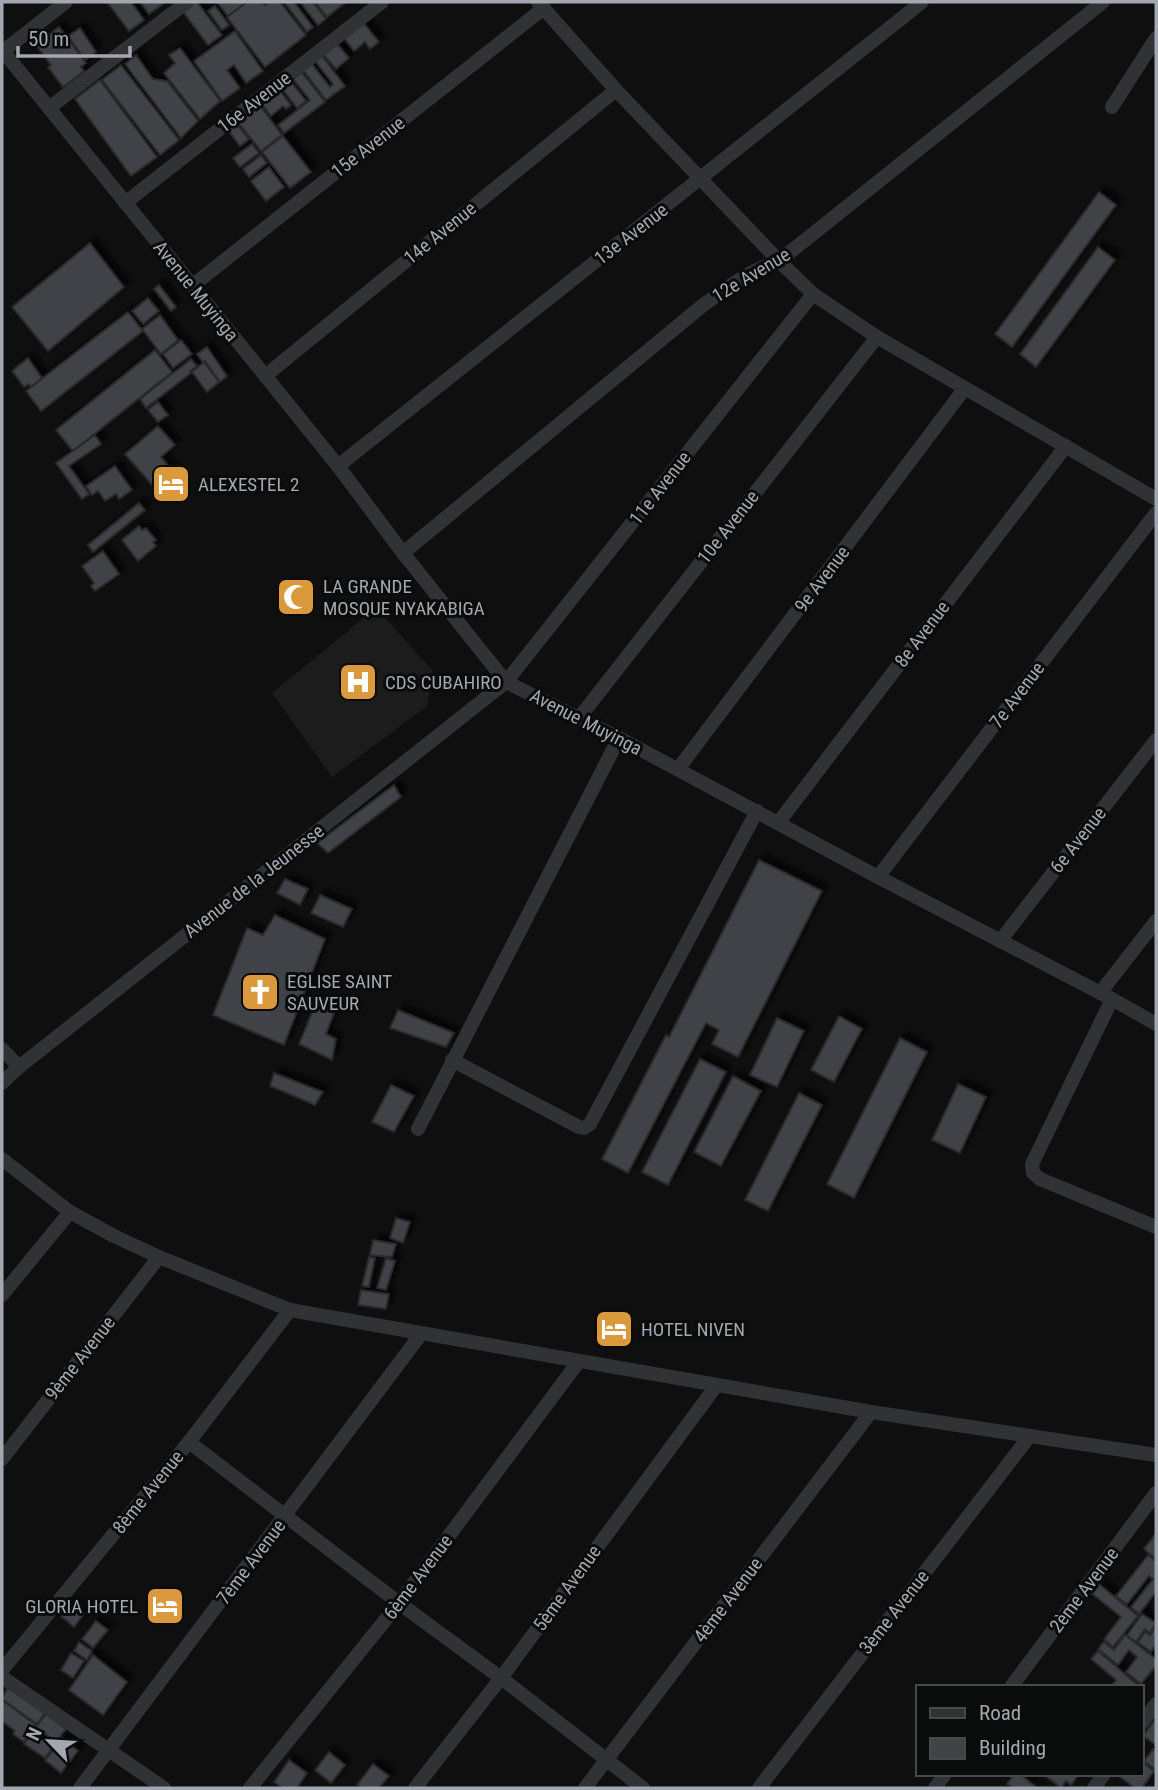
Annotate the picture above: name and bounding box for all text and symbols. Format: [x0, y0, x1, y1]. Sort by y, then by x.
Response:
scale bar [18, 14, 130, 58]
text: 50 m [28, 27, 69, 51]
street label: 16e Avenue [213, 66, 295, 138]
street label: 15e Avenue [327, 111, 409, 183]
street label: 14e Avenue [399, 197, 481, 269]
street label: 13e Avenue [590, 198, 672, 270]
street label: Avenue Muyinga [149, 236, 243, 346]
street label: 12e Avenue [708, 243, 794, 307]
street label: 11e Avenue [624, 447, 696, 529]
hotel icon: ALEXESTEL 2 [150, 463, 192, 505]
place label: ALEXESTEL 2 [198, 473, 299, 496]
street label: 10e Avenue [692, 486, 764, 568]
street label: 9e Avenue [790, 541, 855, 617]
place label: LA GRANDE MOSQUE NYAKABIGA [323, 575, 485, 620]
mosque icon: LA GRANDE MOSQUE NYAKABIGA [275, 576, 317, 618]
street label: 8e Avenue [890, 596, 955, 672]
street label: 7e Avenue [985, 657, 1050, 733]
hospital icon: CDS CUBAHIRO [337, 661, 379, 703]
place label: CDS CUBAHIRO [385, 671, 502, 694]
street label: Avenue Muyinga [526, 684, 646, 760]
street label: 6e Avenue [1045, 802, 1111, 878]
street label: Avenue de la Jeunesse [179, 819, 329, 943]
place label: EGLISE SAINT SAUVEUR [287, 970, 392, 1015]
church icon: EGLISE SAINT SAUVEUR [239, 971, 281, 1013]
hotel icon: HOTEL NIVEN [593, 1308, 635, 1350]
street label: 9ème Avenue [40, 1311, 120, 1405]
place label: HOTEL NIVEN [641, 1318, 745, 1341]
street label: 8ème Avenue [107, 1446, 189, 1538]
street label: 7ème Avenue [212, 1515, 290, 1609]
street label: 6ème Avenue [379, 1530, 457, 1624]
street label: 5ème Avenue [528, 1540, 606, 1635]
street label: 2ème Avenue [1045, 1543, 1123, 1637]
street label: 4ème Avenue [689, 1553, 767, 1647]
street label: 3ème Avenue [854, 1565, 934, 1659]
hotel icon: GLORIA HOTEL [144, 1585, 186, 1627]
place label: GLORIA HOTEL [25, 1595, 138, 1618]
legend [916, 1685, 1144, 1776]
text: Road [979, 1701, 1021, 1725]
north arrow [14, 1706, 84, 1776]
text: N [21, 1724, 47, 1744]
text: Building [979, 1736, 1046, 1760]

